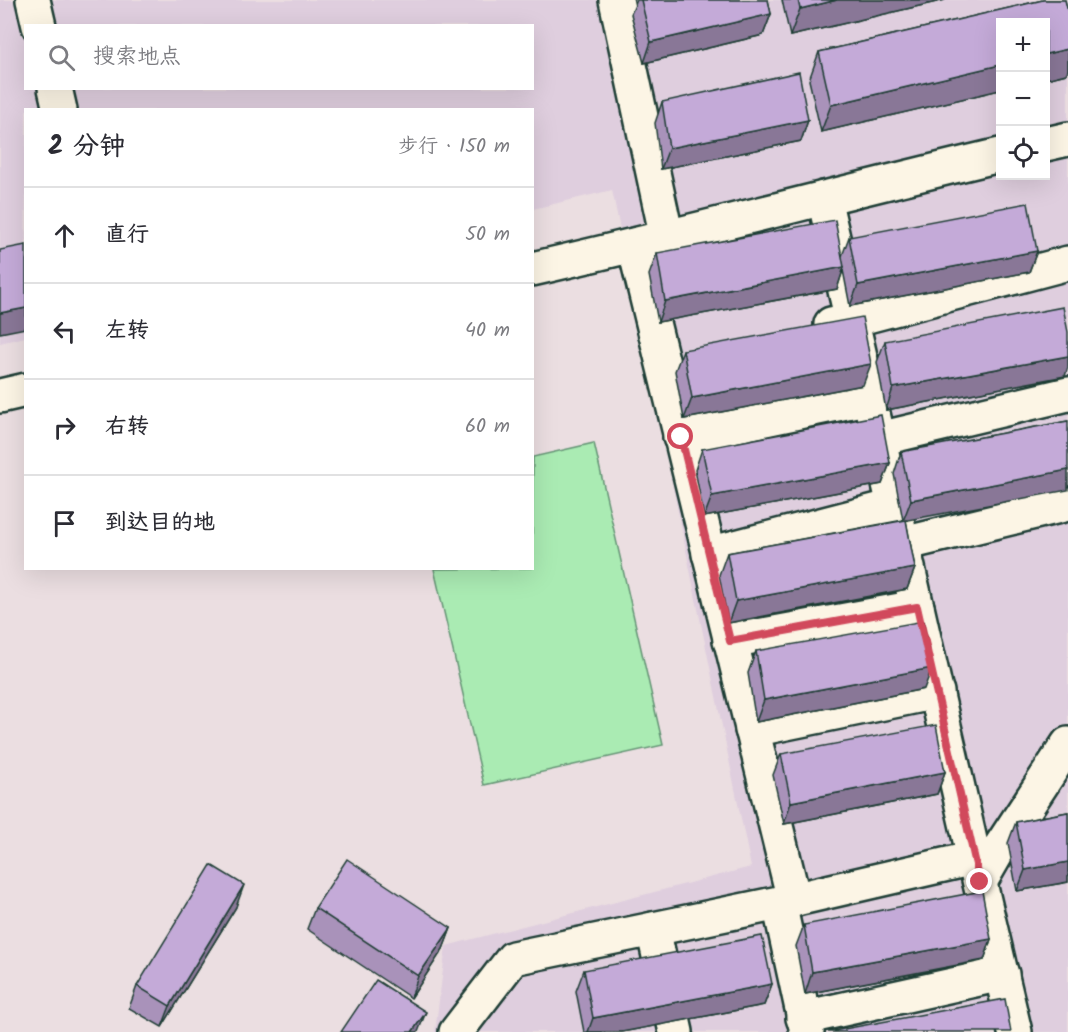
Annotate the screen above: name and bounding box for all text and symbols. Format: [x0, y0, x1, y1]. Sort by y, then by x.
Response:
map controls [996, 18, 1050, 180]
button: + [996, 18, 1050, 72]
search box [24, 24, 534, 90]
text: 搜索地点 [93, 40, 181, 75]
icon: search [45, 41, 78, 74]
button: − [996, 72, 1050, 126]
text: 2 分钟 [48, 126, 125, 168]
button: locate [996, 126, 1050, 180]
text: 步行 · 150 m [398, 131, 510, 163]
text: 直行 [105, 218, 149, 253]
icon: ahead [48, 219, 81, 252]
text: 50 m [465, 219, 510, 251]
text: 左转 [105, 314, 149, 349]
icon: left [48, 315, 81, 348]
text: 40 m [465, 315, 510, 347]
text: 右转 [105, 410, 149, 445]
icon: right [48, 411, 81, 444]
text: 60 m [465, 411, 510, 443]
route start [667, 423, 693, 449]
text: 到达目的地 [105, 506, 215, 541]
icon: arrive [48, 507, 81, 540]
route end [966, 868, 992, 894]

